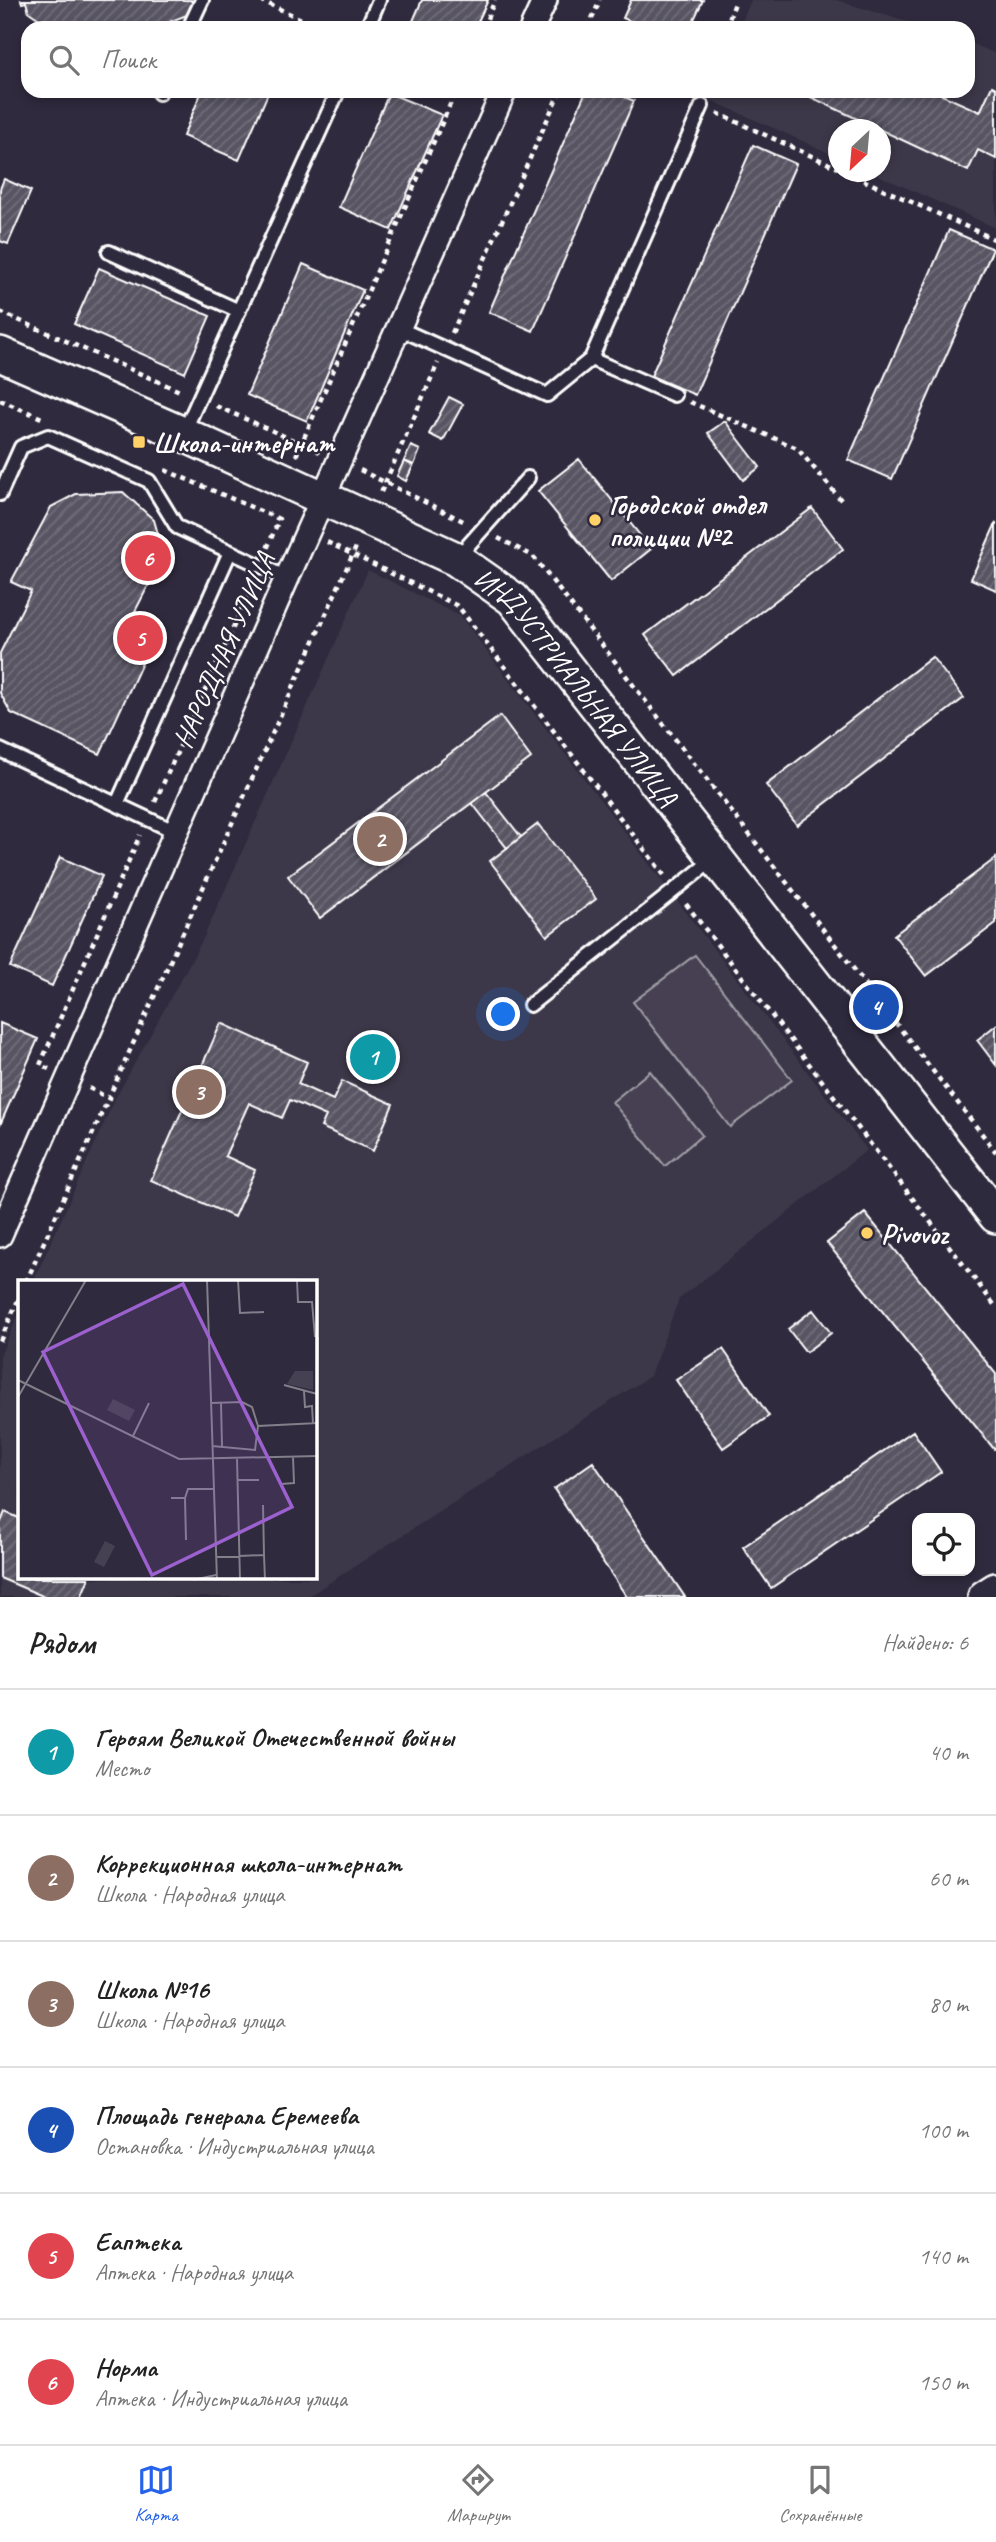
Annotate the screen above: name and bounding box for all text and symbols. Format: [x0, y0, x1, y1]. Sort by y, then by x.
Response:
search box [21, 21, 975, 98]
icon: search [45, 41, 83, 79]
text: Поиск [101, 43, 156, 76]
north arrow [828, 119, 891, 182]
place label: Школа-интернат [153, 425, 336, 460]
marker: Школа-интернат [131, 434, 147, 450]
place label: Городской отдел полиции №2 [609, 487, 768, 554]
marker: Городской отдел полиции №2 [587, 512, 603, 528]
pin: 6 [125, 532, 171, 584]
street label: НАРОДНАЯ УЛИЦА [165, 545, 283, 753]
street label: ИНДУСТРИАЛЬНАЯ УЛИЦА [467, 560, 686, 814]
pin: 5 [117, 612, 163, 664]
pin: 2 [357, 813, 403, 865]
pin: 4 [853, 981, 899, 1033]
your location [486, 997, 520, 1031]
pin: 1 [350, 1031, 396, 1083]
pin: 3 [176, 1066, 222, 1118]
place label: Pivovoz [881, 1216, 950, 1251]
marker: Pivovoz [859, 1225, 875, 1241]
inset map [18, 1280, 317, 1580]
map controls [912, 1513, 975, 1576]
button: locate [912, 1513, 975, 1576]
text: Рядом [28, 1624, 95, 1662]
text: Найдено: 6 [882, 1628, 968, 1657]
text: Героям Великой Отечественной войны [95, 1721, 454, 1754]
text: 1 [46, 1738, 56, 1767]
text: 40 m [929, 1738, 968, 1767]
text: Место [95, 1754, 149, 1783]
text: Коррекционная школа-интернат [95, 1847, 402, 1880]
text: 2 [46, 1864, 56, 1893]
text: 60 m [929, 1864, 968, 1893]
text: Школа · Народная улица [95, 1880, 284, 1909]
text: Школа №16 [95, 1973, 209, 2006]
text: 3 [46, 1990, 56, 2019]
text: 80 m [929, 1990, 968, 2019]
text: Школа · Народная улица [95, 2006, 284, 2035]
text: Площадь генерала Еремеева [95, 2099, 358, 2132]
text: 4 [46, 2116, 56, 2145]
text: 100 m [919, 2116, 968, 2145]
text: Остановка · Индустриальная улица [95, 2132, 374, 2161]
text: Еаптека [95, 2225, 181, 2258]
text: 5 [46, 2242, 56, 2271]
text: 140 m [919, 2242, 968, 2271]
text: Аптека · Народная улица [95, 2258, 293, 2287]
text: Норма [95, 2351, 157, 2384]
text: 6 [46, 2368, 56, 2397]
text: 150 m [919, 2368, 968, 2397]
text: Аптека · Индустриальная улица [95, 2384, 347, 2413]
tab: Карта [135, 2461, 178, 2527]
tab: Маршрут [447, 2461, 510, 2527]
tab: Сохранённые [779, 2461, 861, 2527]

